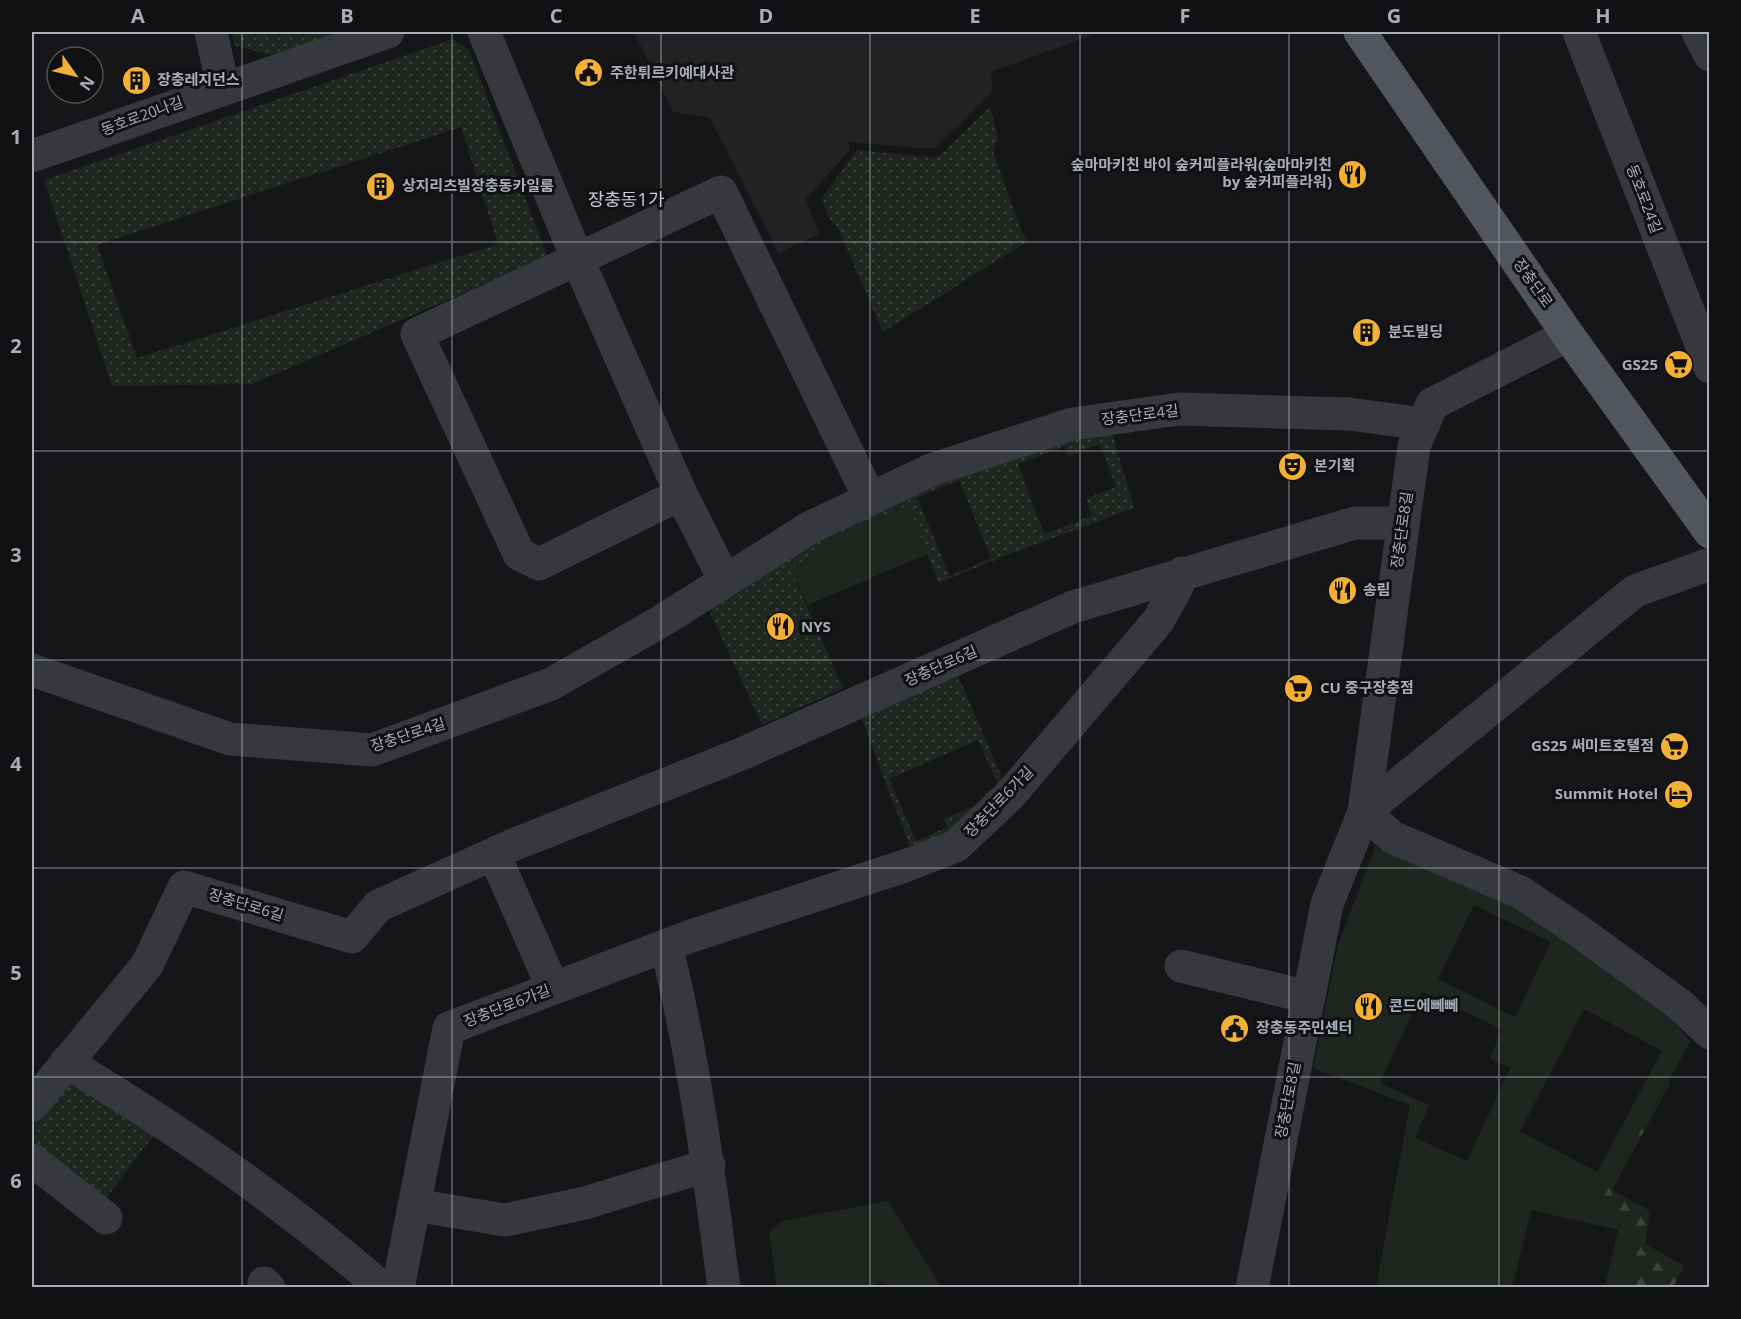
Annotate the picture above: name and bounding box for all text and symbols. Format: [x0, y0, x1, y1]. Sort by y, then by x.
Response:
text: A [131, 2, 145, 29]
text: B [340, 2, 354, 29]
text: C [550, 2, 563, 29]
text: D [759, 2, 773, 29]
text: E [969, 2, 981, 29]
text: F [1180, 2, 1190, 29]
text: G [1387, 2, 1401, 29]
text: H [1595, 2, 1611, 29]
north arrow [45, 45, 105, 105]
public building icon: 주한튀르키예대사관 [573, 57, 605, 89]
place label: 주한튀르키예대사관 [610, 62, 734, 82]
building icon: 장충레지던스 [120, 64, 152, 96]
place label: 장충레지던스 [157, 69, 240, 89]
text: N [75, 72, 100, 95]
street label: 동호로20나길 [98, 91, 186, 139]
text: 1 [10, 123, 22, 150]
place label: 숲마마키친 바이 숲커피플라워(숲마마키친 by 숲커피플라워) [1071, 154, 1332, 191]
restaurant icon: 숲마마키친 바이 숲커피플라워(숲마마키친 by 숲커피플라워) [1337, 158, 1369, 190]
street label: 동호로24길 [1623, 161, 1667, 236]
building icon: 상지리츠빌장충동카일룸 [365, 170, 397, 202]
place label: 상지리츠빌장충동카일룸 [402, 175, 554, 195]
district label: 장충동1가 [588, 187, 665, 211]
street label: 장충단로 [1510, 254, 1558, 311]
building icon: 분도빌딩 [1351, 316, 1383, 348]
place label: 분도빌딩 [1388, 321, 1443, 341]
text: 2 [10, 332, 22, 359]
supermarket icon: GS25 [1663, 349, 1695, 381]
place label: GS25 [1622, 354, 1658, 374]
street label: 장충단로4길 [1100, 399, 1180, 429]
theatre icon: 본기획 [1277, 450, 1309, 482]
place label: 본기획 [1314, 455, 1355, 475]
street label: 장충단로8길 [1386, 490, 1416, 570]
text: 3 [10, 541, 22, 568]
restaurant icon: 송림 [1326, 574, 1358, 606]
place label: 송림 [1363, 579, 1391, 599]
restaurant icon: NYS [764, 611, 796, 643]
place label: NYS [801, 616, 831, 636]
street label: 장충단로6길 [901, 640, 980, 690]
supermarket icon: CU 중구장충점 [1283, 672, 1315, 704]
place label: CU 중구장충점 [1320, 677, 1414, 697]
street label: 장충단로4길 [368, 713, 448, 756]
supermarket icon: GS25 써미트호텔점 [1659, 730, 1691, 762]
place label: GS25 써미트호텔점 [1531, 735, 1654, 755]
text: 4 [10, 750, 22, 777]
street label: 장충단로6가길 [959, 761, 1037, 841]
hotel icon: Summit Hotel [1663, 778, 1695, 810]
place label: Summit Hotel [1555, 783, 1658, 803]
street label: 장충단로6길 [206, 883, 286, 925]
text: 5 [10, 959, 22, 986]
street label: 장충단로6가길 [460, 979, 553, 1031]
restaurant icon: 콘드에뻬뻬 [1352, 990, 1384, 1022]
place label: 콘드에뻬뻬 [1389, 995, 1458, 1015]
public building icon: 장충동주민센터 [1219, 1012, 1251, 1044]
place label: 장충동주민센터 [1256, 1017, 1353, 1037]
street label: 장충단로8길 [1270, 1060, 1304, 1140]
text: 6 [10, 1167, 22, 1194]

